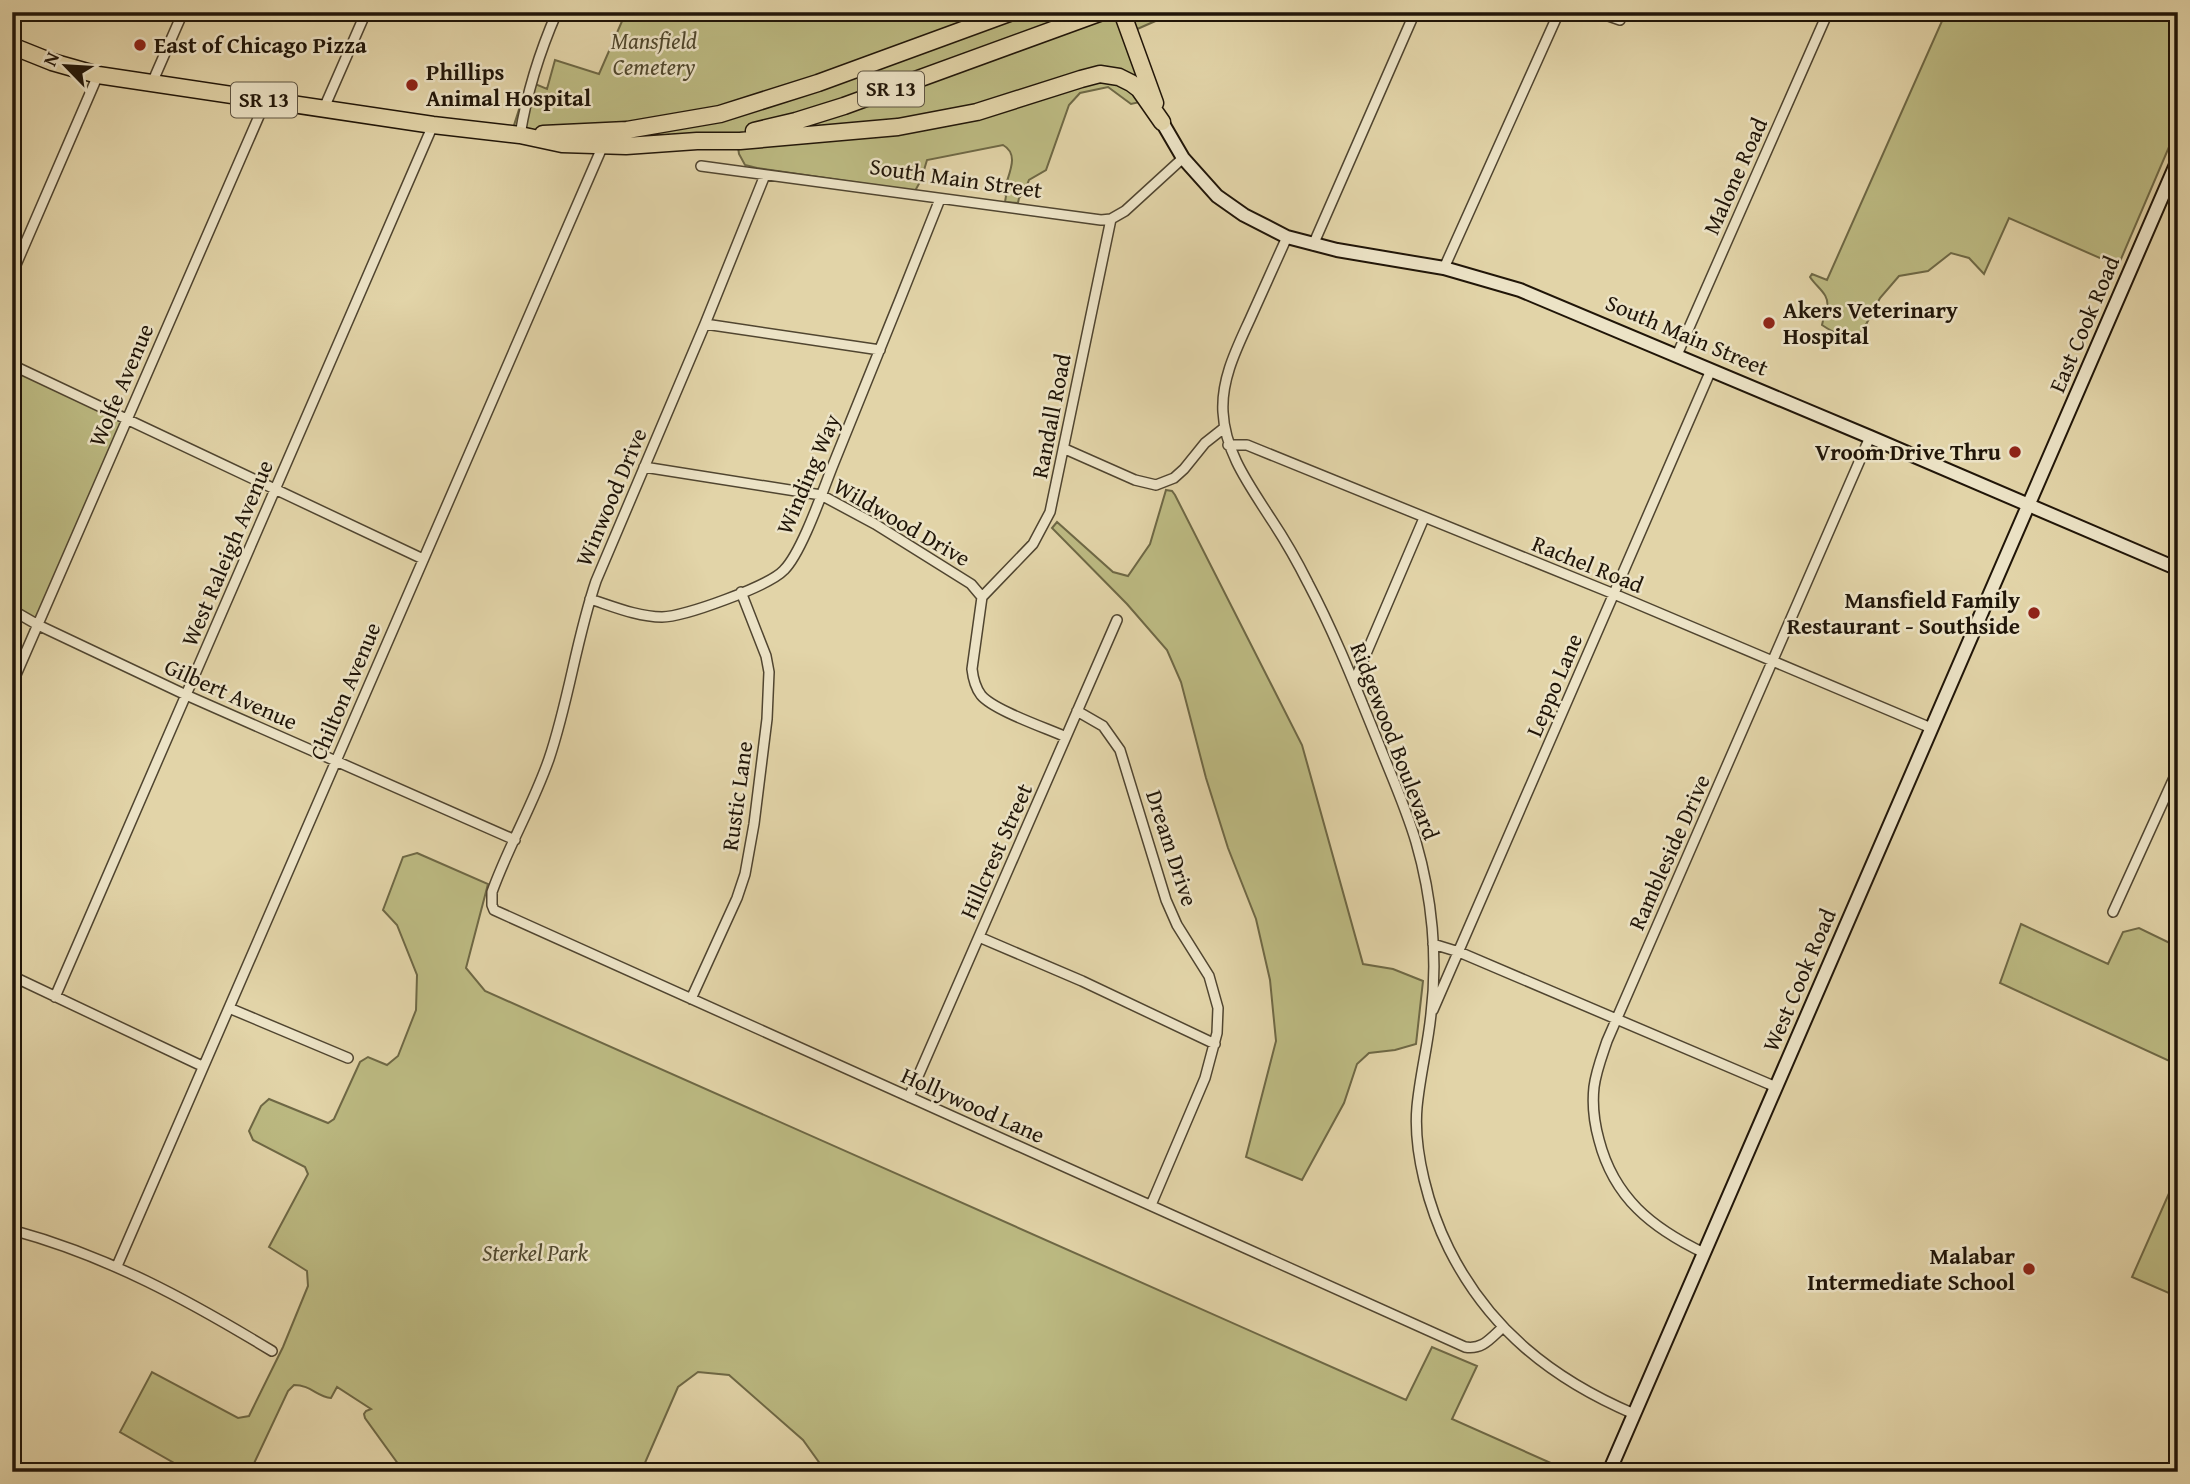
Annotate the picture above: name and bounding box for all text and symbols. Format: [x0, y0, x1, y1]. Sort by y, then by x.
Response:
park label: Mansfield Cemetery [611, 24, 697, 83]
place label: East of Chicago Pizza [154, 28, 367, 61]
north arrow [32, 32, 102, 102]
marker: East of Chicago Pizza [132, 37, 148, 53]
text: N [35, 47, 66, 70]
place label: Phillips Animal Hospital [426, 55, 591, 114]
road number: SR 13 [858, 72, 924, 106]
marker: Phillips Animal Hospital [404, 77, 420, 93]
road number: SR 13 [231, 82, 297, 118]
street label: Malone Road [1694, 111, 1775, 240]
street label: South Main Street [868, 149, 1044, 206]
street label: East Cook Road [2040, 250, 2127, 397]
street label: South Main Street [1601, 285, 1774, 384]
place label: Akers Veterinary Hospital [1783, 293, 1958, 352]
marker: Akers Veterinary Hospital [1761, 315, 1777, 331]
street label: Wolfe Avenue [80, 318, 161, 451]
street label: Randall Road [1022, 350, 1079, 481]
street label: Winding Way [767, 408, 848, 539]
street label: Winwood Drive [567, 423, 655, 571]
place label: Vroom Drive Thru [1815, 435, 2002, 468]
marker: Vroom Drive Thru [2007, 444, 2023, 460]
street label: West Raleigh Avenue [172, 454, 281, 651]
street label: Wildwood Drive [828, 469, 977, 574]
street label: Rachel Road [1528, 526, 1649, 601]
place label: Mansfield Family Restaurant - Southside [1787, 583, 2020, 642]
marker: Mansfield Family Restaurant - Southside [2026, 605, 2042, 621]
street label: Chilton Avenue [301, 617, 388, 765]
street label: Leppo Lane [1517, 628, 1590, 742]
street label: Ridgewood Boulevard [1343, 637, 1449, 845]
street label: Gilbert Avenue [159, 649, 303, 738]
street label: Rustic Lane [712, 739, 761, 853]
street label: Rambleside Drive [1619, 769, 1718, 935]
street label: Hillcrest Street [951, 778, 1040, 924]
street label: Dream Drive [1138, 786, 1207, 910]
street label: West Cook Road [1754, 902, 1844, 1056]
street label: Hollywood Lane [896, 1058, 1050, 1151]
park label: Sterkel Park [482, 1236, 589, 1269]
place label: Malabar Intermediate School [1807, 1239, 2015, 1298]
marker: Malabar Intermediate School [2021, 1261, 2037, 1277]

